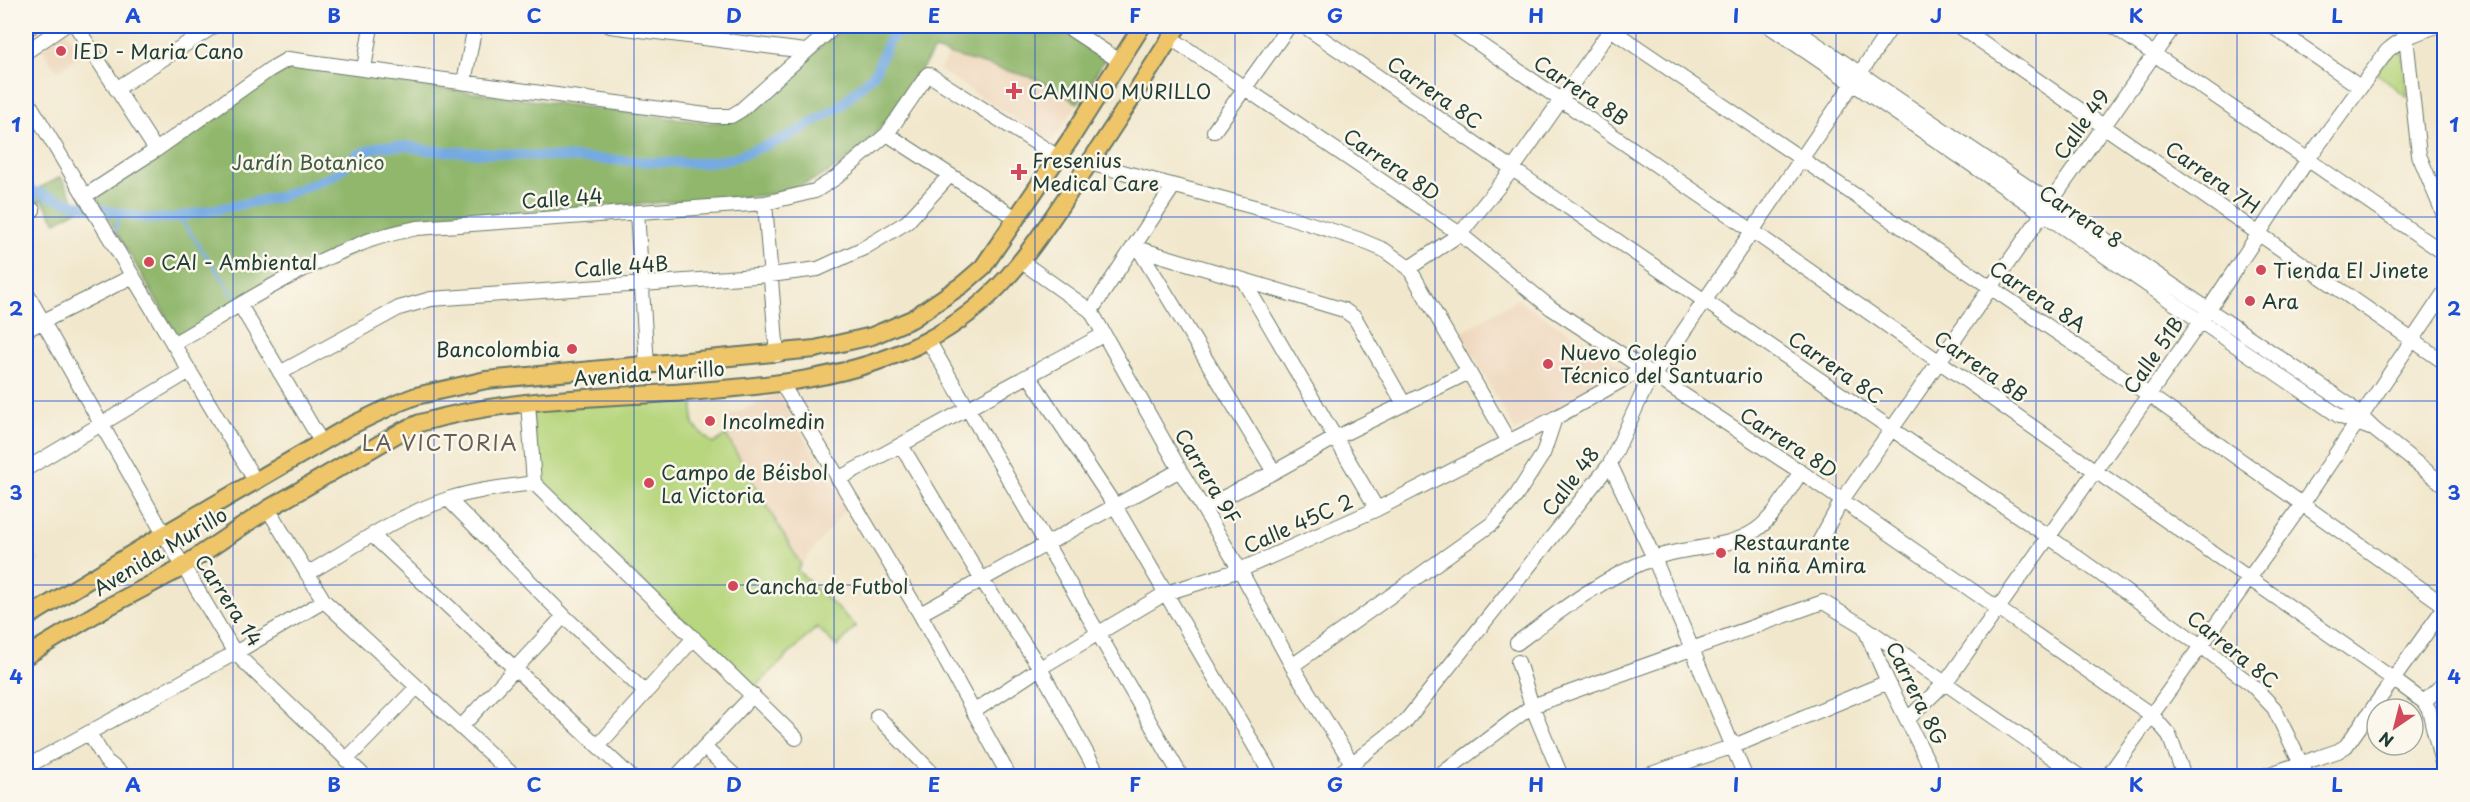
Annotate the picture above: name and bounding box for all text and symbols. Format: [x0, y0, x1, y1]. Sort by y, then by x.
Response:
text: A [125, 0, 141, 30]
text: B [327, 0, 341, 30]
text: C [526, 0, 542, 30]
text: D [726, 0, 742, 30]
text: E [928, 0, 940, 30]
text: F [1129, 0, 1141, 30]
text: G [1327, 0, 1343, 30]
text: H [1528, 0, 1544, 30]
text: I [1733, 0, 1739, 30]
text: J [1930, 0, 1942, 30]
text: K [2129, 0, 2144, 30]
text: L [2331, 0, 2343, 30]
place label: IED - Maria Cano [73, 36, 244, 66]
marker: IED - Maria Cano [54, 44, 68, 58]
street label: Carrera 8B [1528, 47, 1634, 133]
street label: Carrera 8C [1381, 48, 1489, 136]
place label: CAMINO MURILLO [1028, 76, 1211, 106]
marker: CAMINO MURILLO [1005, 82, 1023, 100]
street label: Calle 49 [2046, 83, 2116, 165]
text: 1 [11, 109, 21, 139]
text: 1 [2449, 109, 2459, 139]
street label: Carrera 8D [1337, 120, 1447, 208]
street label: Carrera 7H [2159, 133, 2267, 221]
place label: Fresenius Medical Care [1032, 145, 1159, 198]
park label: Jardín Botanico [231, 147, 385, 177]
marker: Fresenius Medical Care [1010, 163, 1028, 181]
street label: Carrera 8 [2033, 177, 2129, 255]
street label: Calle 44 [520, 180, 604, 216]
place label: CAI - Ambiental [161, 247, 317, 277]
street label: Calle 44B [573, 248, 669, 284]
street label: Carrera 8A [1984, 253, 2092, 339]
marker: CAI - Ambiental [142, 255, 156, 269]
place label: Tienda El Jinete [2273, 255, 2429, 285]
marker: Tienda El Jinete [2254, 263, 2268, 277]
place label: Ara [2262, 286, 2299, 316]
text: 2 [9, 293, 23, 323]
text: 2 [2447, 293, 2461, 323]
marker: Ara [2243, 294, 2257, 308]
street label: Calle 51B [2115, 310, 2191, 400]
street label: Carrera 8C [1782, 323, 1890, 411]
street label: Carrera 8B [1928, 323, 2034, 409]
place label: Bancolombia [436, 334, 561, 364]
place label: Nuevo Colegio Técnico del Santuario [1560, 337, 1763, 390]
marker: Bancolombia [565, 342, 579, 356]
street label: Avenida Murillo [572, 353, 726, 393]
marker: Nuevo Colegio Técnico del Santuario [1541, 357, 1555, 371]
street label: Carrera 8D [1734, 399, 1844, 485]
place label: Incolmedin [722, 406, 825, 436]
marker: Incolmedin [703, 414, 717, 428]
street label: Carrera 9F [1168, 422, 1248, 530]
district label: LA VICTORIA [362, 426, 518, 458]
street label: Calle 48 [1534, 440, 1606, 522]
place label: Campo de Béisbol La Victoria [661, 457, 828, 510]
marker: Campo de Béisbol La Victoria [642, 476, 656, 490]
text: 3 [9, 477, 23, 507]
text: 3 [2447, 477, 2461, 507]
street label: Calle 45C 2 [1238, 485, 1358, 561]
street label: Avenida Murillo [87, 499, 233, 603]
place label: Restaurante la niña Amira [1733, 527, 1866, 580]
marker: Restaurante la niña Amira [1714, 546, 1728, 560]
street label: Carrera 14 [188, 548, 270, 652]
place label: Cancha de Futbol [745, 571, 908, 601]
marker: Cancha de Futbol [726, 579, 740, 593]
street label: Carrera 8C [2181, 603, 2285, 695]
street label: Carrera 8G [1879, 636, 1955, 750]
text: 4 [9, 661, 23, 691]
text: 4 [2447, 661, 2461, 691]
north arrow [2365, 697, 2425, 757]
text: N [2374, 727, 2398, 754]
text: A [125, 769, 141, 799]
text: B [327, 769, 341, 799]
text: C [526, 769, 542, 799]
text: D [726, 769, 742, 799]
text: E [928, 769, 940, 799]
text: F [1129, 769, 1141, 799]
text: G [1327, 769, 1343, 799]
text: H [1528, 769, 1544, 799]
text: I [1733, 769, 1739, 799]
text: J [1930, 769, 1942, 799]
text: K [2129, 769, 2144, 799]
text: L [2331, 769, 2343, 799]

